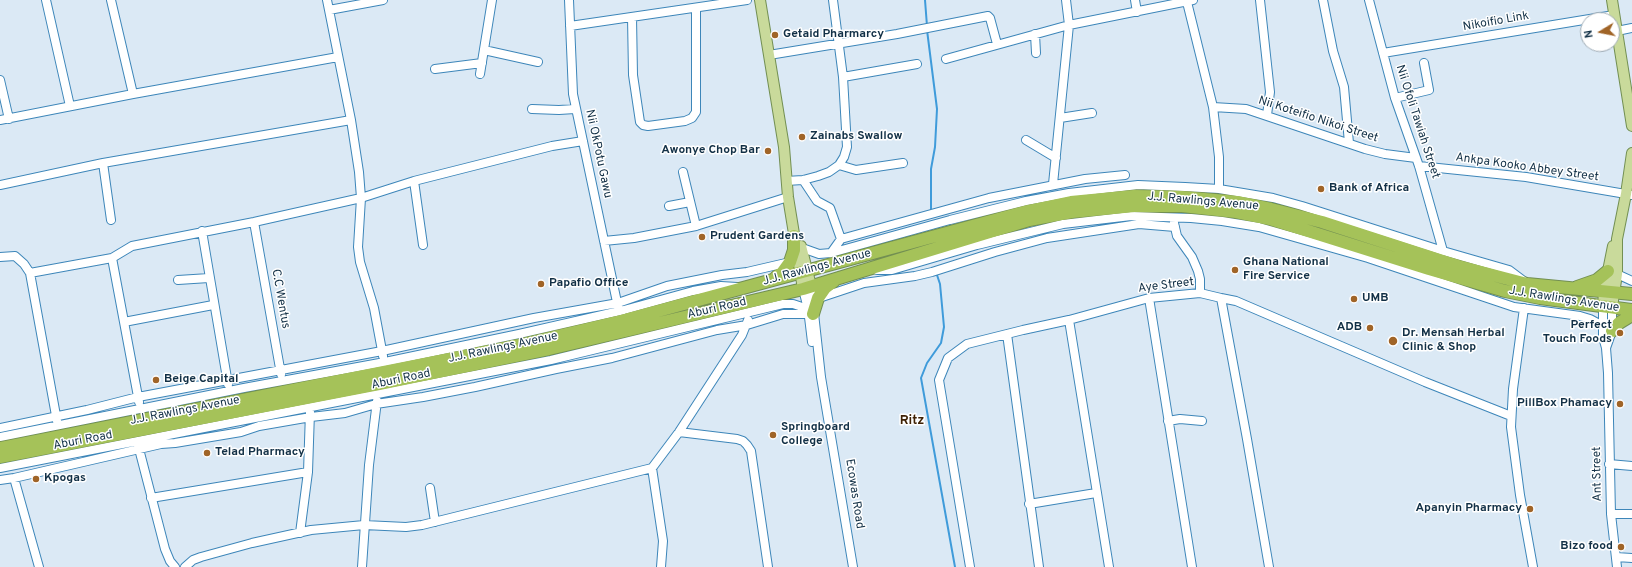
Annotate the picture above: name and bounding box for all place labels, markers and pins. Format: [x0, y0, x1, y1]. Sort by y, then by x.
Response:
place label: Getaid Pharmarcy [783, 28, 884, 42]
marker: Getaid Pharmarcy [770, 30, 780, 40]
place label: Zainabs Swallow [810, 130, 902, 144]
marker: Zainabs Swallow [797, 132, 807, 142]
place label: Awonye Chop Bar [661, 144, 760, 158]
marker: Awonye Chop Bar [763, 146, 773, 156]
place label: Bank of Africa [1329, 182, 1409, 196]
marker: Bank of Africa [1316, 184, 1326, 194]
place label: Prudent Gardens [710, 230, 804, 244]
marker: Prudent Gardens [697, 232, 707, 242]
place label: Ghana National Fire Service [1243, 256, 1329, 284]
marker: Ghana National Fire Service [1230, 265, 1240, 275]
place label: Papafio Office [549, 277, 628, 291]
marker: Papafio Office [536, 279, 546, 289]
place label: UMB [1362, 292, 1389, 306]
marker: UMB [1349, 294, 1359, 304]
place label: Perfect Touch Foods [1543, 319, 1612, 347]
place label: ADB [1337, 321, 1362, 335]
marker: ADB [1365, 323, 1375, 333]
place label: Dr. Mensah Herbal Clinic & Shop [1402, 327, 1505, 355]
marker: Perfect Touch Foods [1615, 328, 1625, 338]
marker: Dr. Mensah Herbal Clinic & Shop [1387, 335, 1399, 347]
place label: Beige Capital [164, 373, 239, 387]
marker: Beige Capital [151, 375, 161, 385]
place label: PillBox Phamacy [1517, 397, 1612, 411]
marker: PillBox Phamacy [1615, 399, 1625, 409]
place label: Springboard College [781, 421, 850, 449]
marker: Springboard College [768, 430, 778, 440]
place label: Telad Pharmacy [215, 446, 305, 460]
marker: Telad Pharmacy [202, 448, 212, 458]
place label: Kpogas [44, 472, 86, 486]
marker: Kpogas [31, 474, 41, 484]
place label: Apanyin Pharmacy [1415, 502, 1522, 516]
marker: Apanyin Pharmacy [1525, 504, 1535, 514]
place label: Bizo food [1560, 540, 1613, 554]
marker: Bizo food [1616, 542, 1626, 552]

